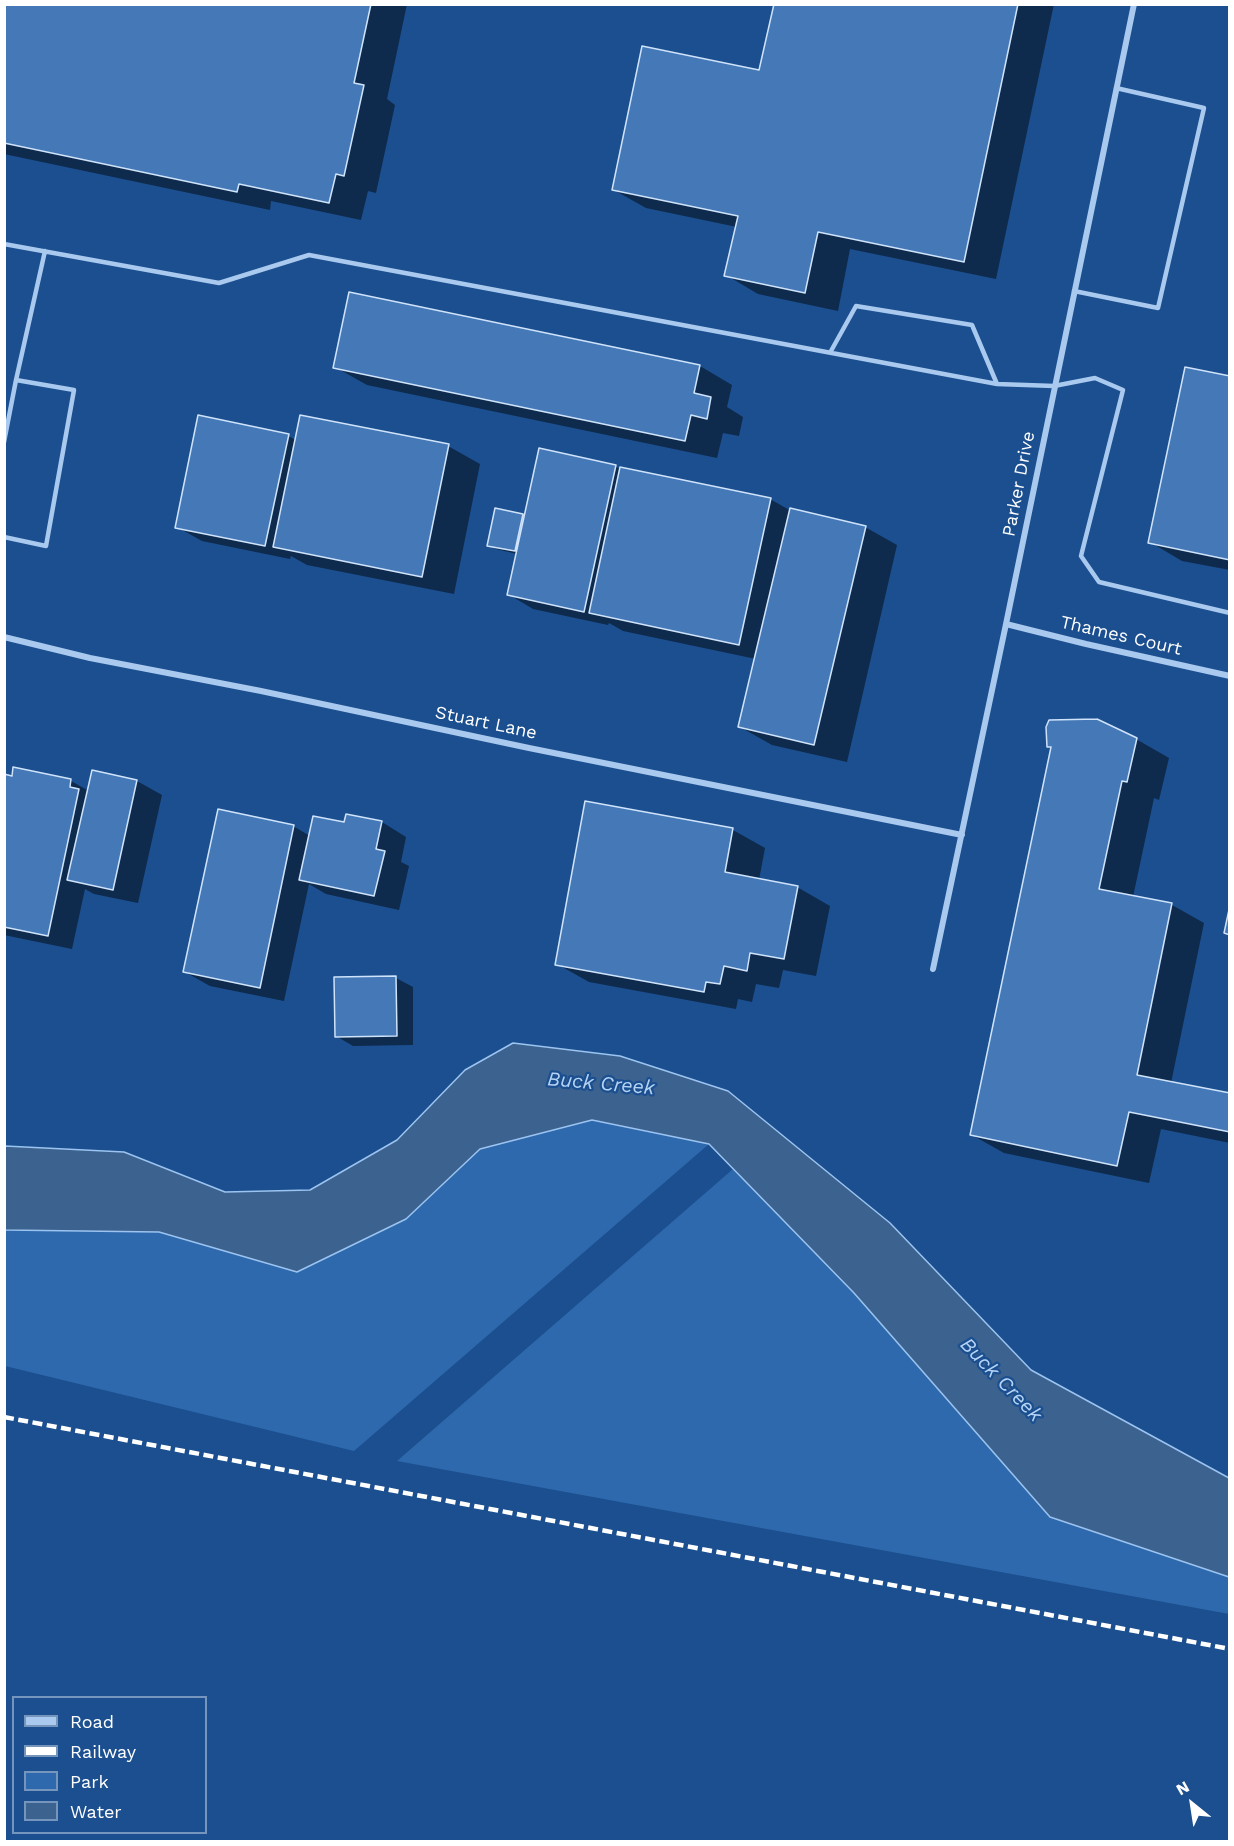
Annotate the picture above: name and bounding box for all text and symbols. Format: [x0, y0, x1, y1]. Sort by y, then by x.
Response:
street label: Parker Drive [998, 429, 1040, 539]
street label: Thames Court [1058, 612, 1184, 660]
street label: Stuart Lane [433, 702, 539, 744]
water label: Buck Creek [546, 1067, 656, 1101]
water label: Buck Creek [955, 1333, 1047, 1427]
legend [12, 1696, 207, 1834]
text: Road [70, 1711, 114, 1732]
text: Railway [70, 1741, 136, 1762]
text: Park [70, 1771, 109, 1792]
north arrow [1162, 1774, 1222, 1834]
text: N [1173, 1777, 1193, 1799]
text: Water [70, 1801, 122, 1822]

